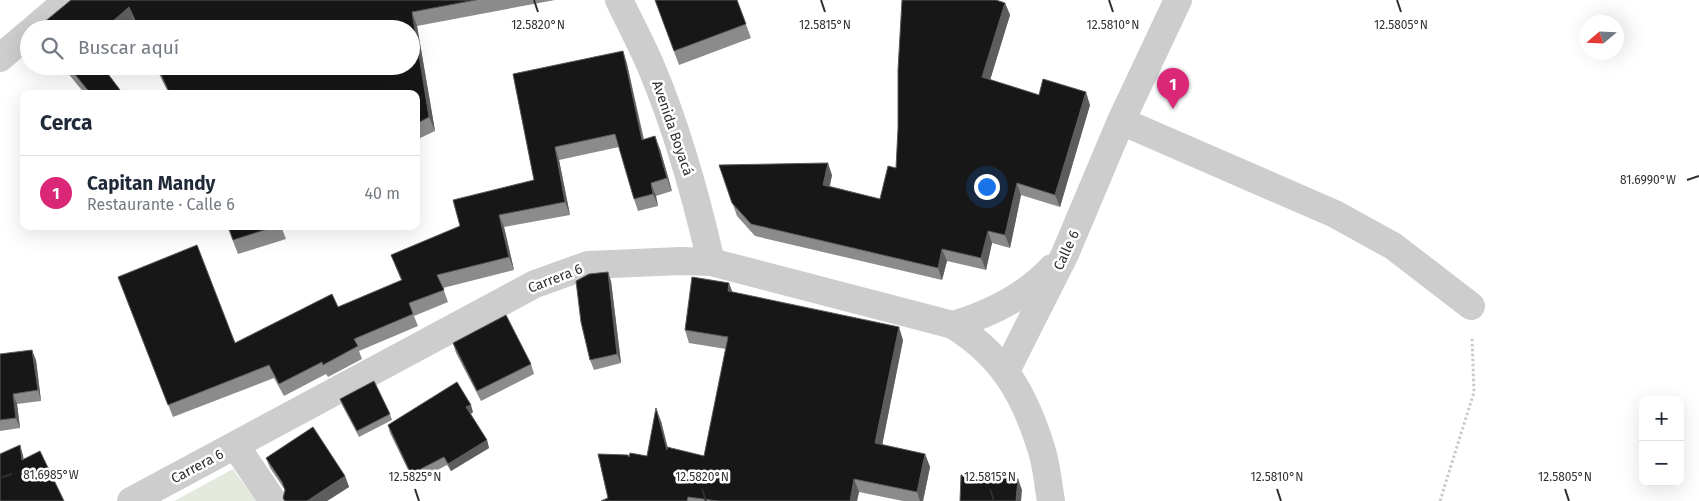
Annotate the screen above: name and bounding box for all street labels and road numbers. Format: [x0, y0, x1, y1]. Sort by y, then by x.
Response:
street label: Avenida Boyacá [648, 78, 697, 178]
street label: Calle 6 [1050, 228, 1083, 273]
street label: Carrera 6 [526, 260, 585, 297]
street label: Carrera 6 [168, 446, 226, 487]

